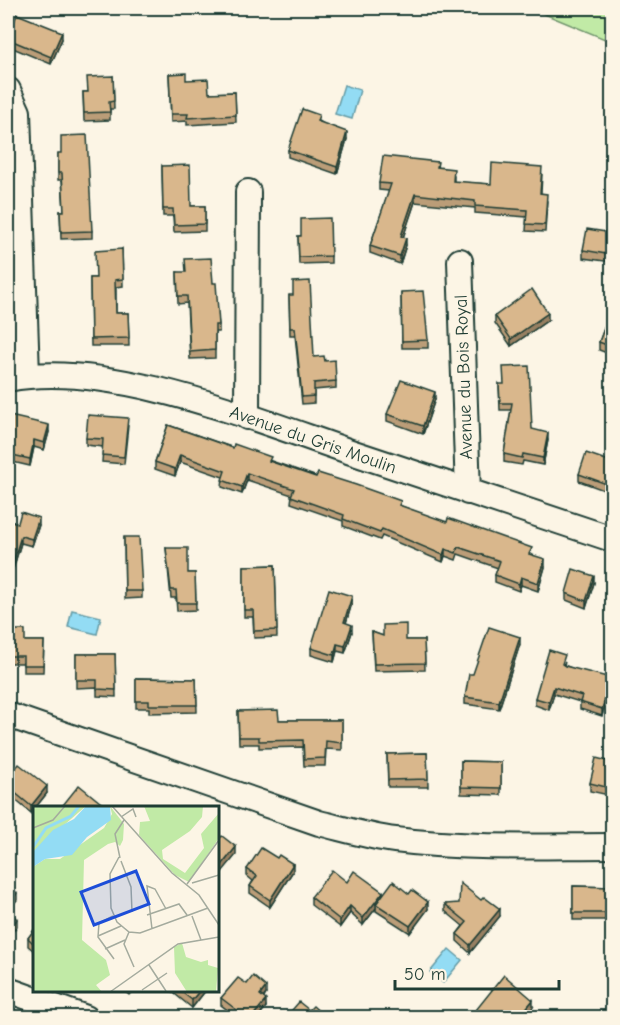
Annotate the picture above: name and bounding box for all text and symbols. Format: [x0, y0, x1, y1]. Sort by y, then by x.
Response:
street label: Avenue du Bois Royal [451, 294, 477, 460]
street label: Avenue du Gris Moulin [227, 402, 399, 478]
inset map [33, 806, 219, 992]
scale bar [395, 953, 558, 991]
text: 50 m [404, 964, 446, 985]

